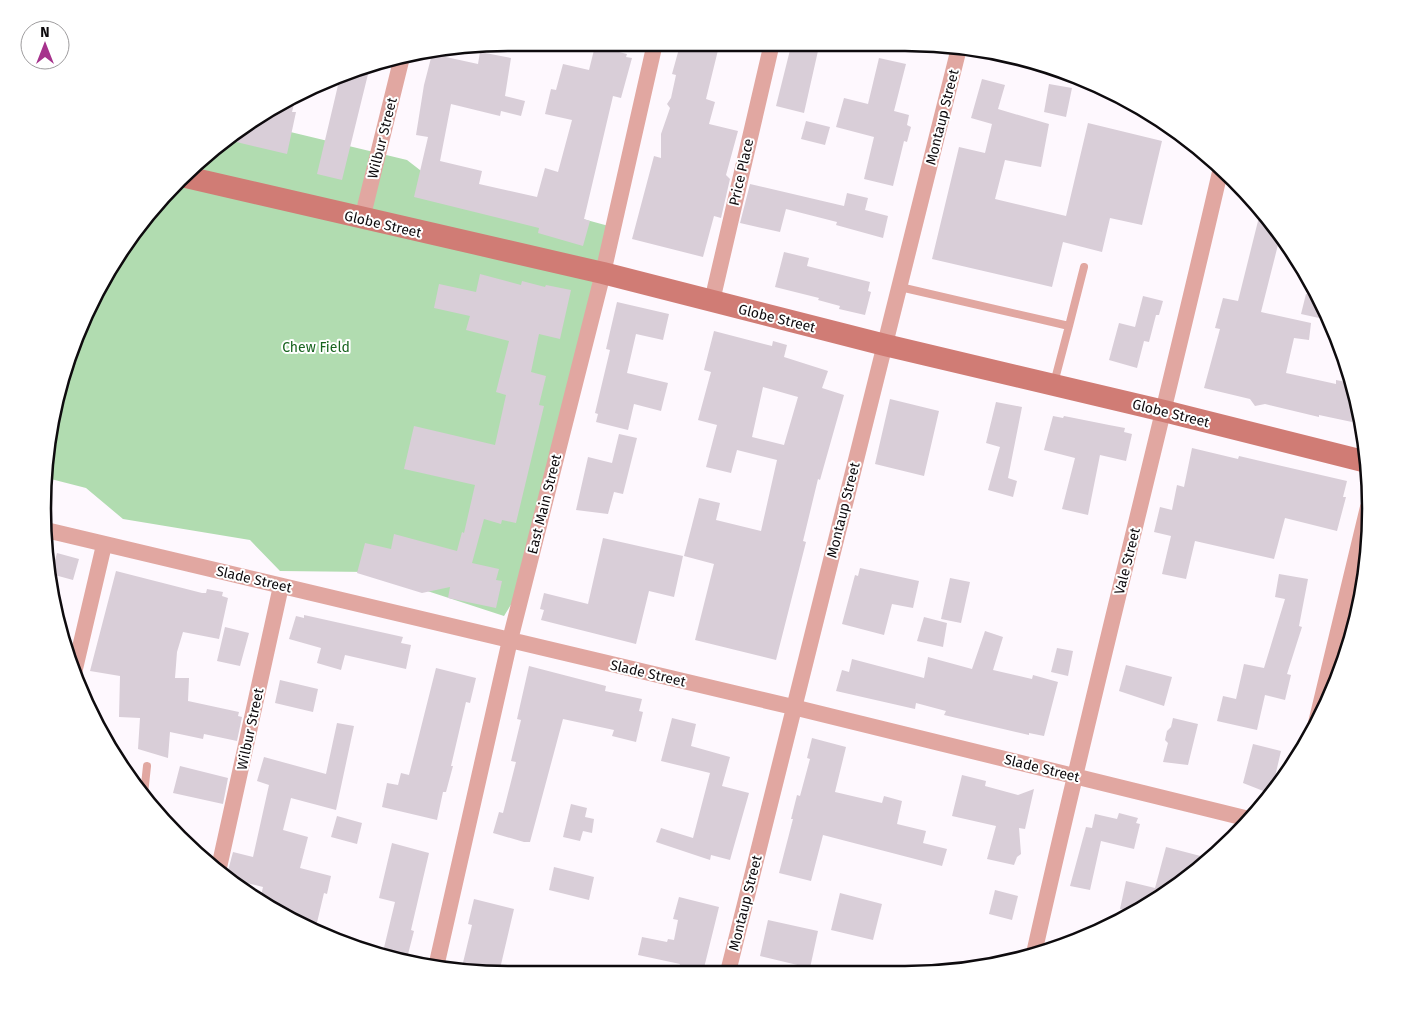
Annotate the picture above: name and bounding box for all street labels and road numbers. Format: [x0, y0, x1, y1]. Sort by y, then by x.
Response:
street label: Montaup Street [922, 67, 963, 167]
street label: Wilbur Street [364, 95, 401, 181]
street label: Price Place [725, 137, 757, 207]
street label: Globe Street [343, 207, 424, 242]
street label: Globe Street [737, 301, 818, 336]
street label: Globe Street [1131, 396, 1212, 431]
street label: East Main Street [524, 451, 565, 556]
street label: Montaup Street [823, 460, 864, 560]
street label: Vale Street [1111, 525, 1144, 596]
street label: Slade Street [214, 563, 294, 597]
street label: Slade Street [608, 657, 688, 691]
street label: Wilbur Street [234, 686, 268, 772]
street label: Slade Street [1002, 751, 1082, 786]
street label: Montaup Street [725, 853, 766, 953]

